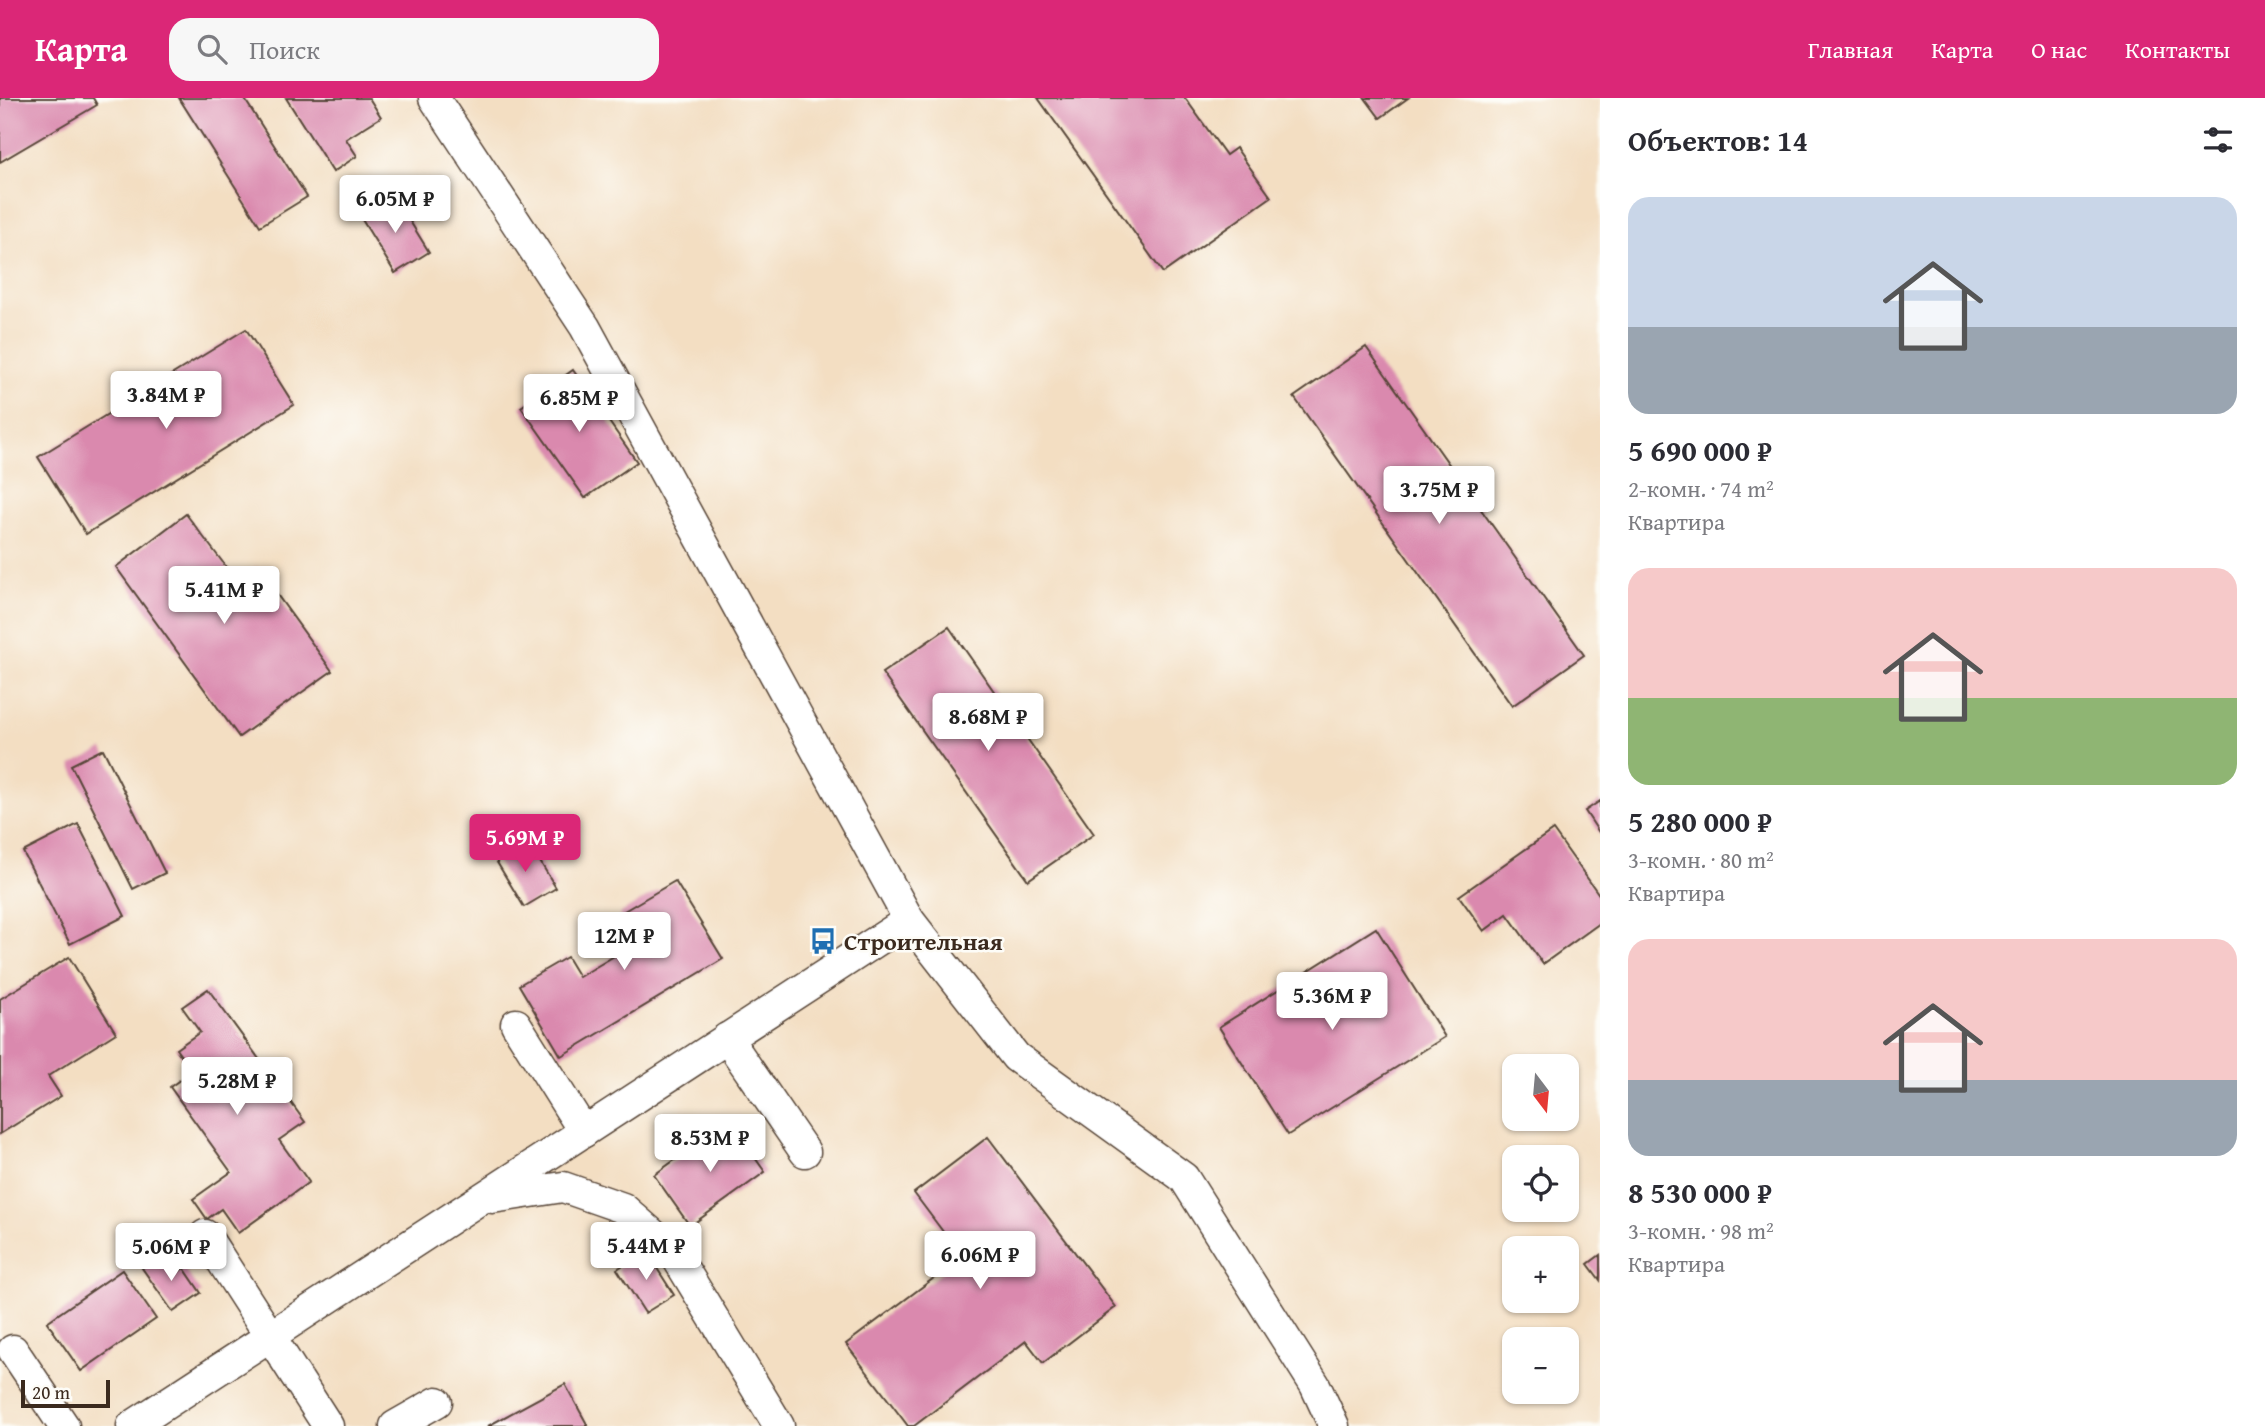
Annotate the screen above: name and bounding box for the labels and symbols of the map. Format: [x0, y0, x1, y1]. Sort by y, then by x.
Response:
pin: 6.05M ₽ [330, 176, 460, 235]
pin: 3.84M ₽ [101, 372, 231, 431]
pin: 6.85M ₽ [514, 374, 644, 434]
pin: 3.75M ₽ [1374, 466, 1504, 526]
pin: 5.41M ₽ [159, 566, 289, 626]
pin: 8.68M ₽ [923, 694, 1053, 753]
pin: 5.69M ₽ [460, 814, 590, 874]
pin: 12M ₽ [575, 912, 673, 972]
place label: Строительная [844, 924, 1003, 959]
bus stop icon: Строительная [808, 926, 838, 956]
pin: 5.36M ₽ [1267, 972, 1397, 1032]
north arrow [1502, 1054, 1578, 1130]
pin: 5.28M ₽ [172, 1058, 302, 1117]
pin: 8.53M ₽ [645, 1114, 775, 1174]
pin: 5.44M ₽ [581, 1222, 711, 1282]
pin: 5.06M ₽ [106, 1224, 236, 1283]
pin: 6.06M ₽ [915, 1232, 1045, 1291]
scale bar [21, 1377, 110, 1409]

